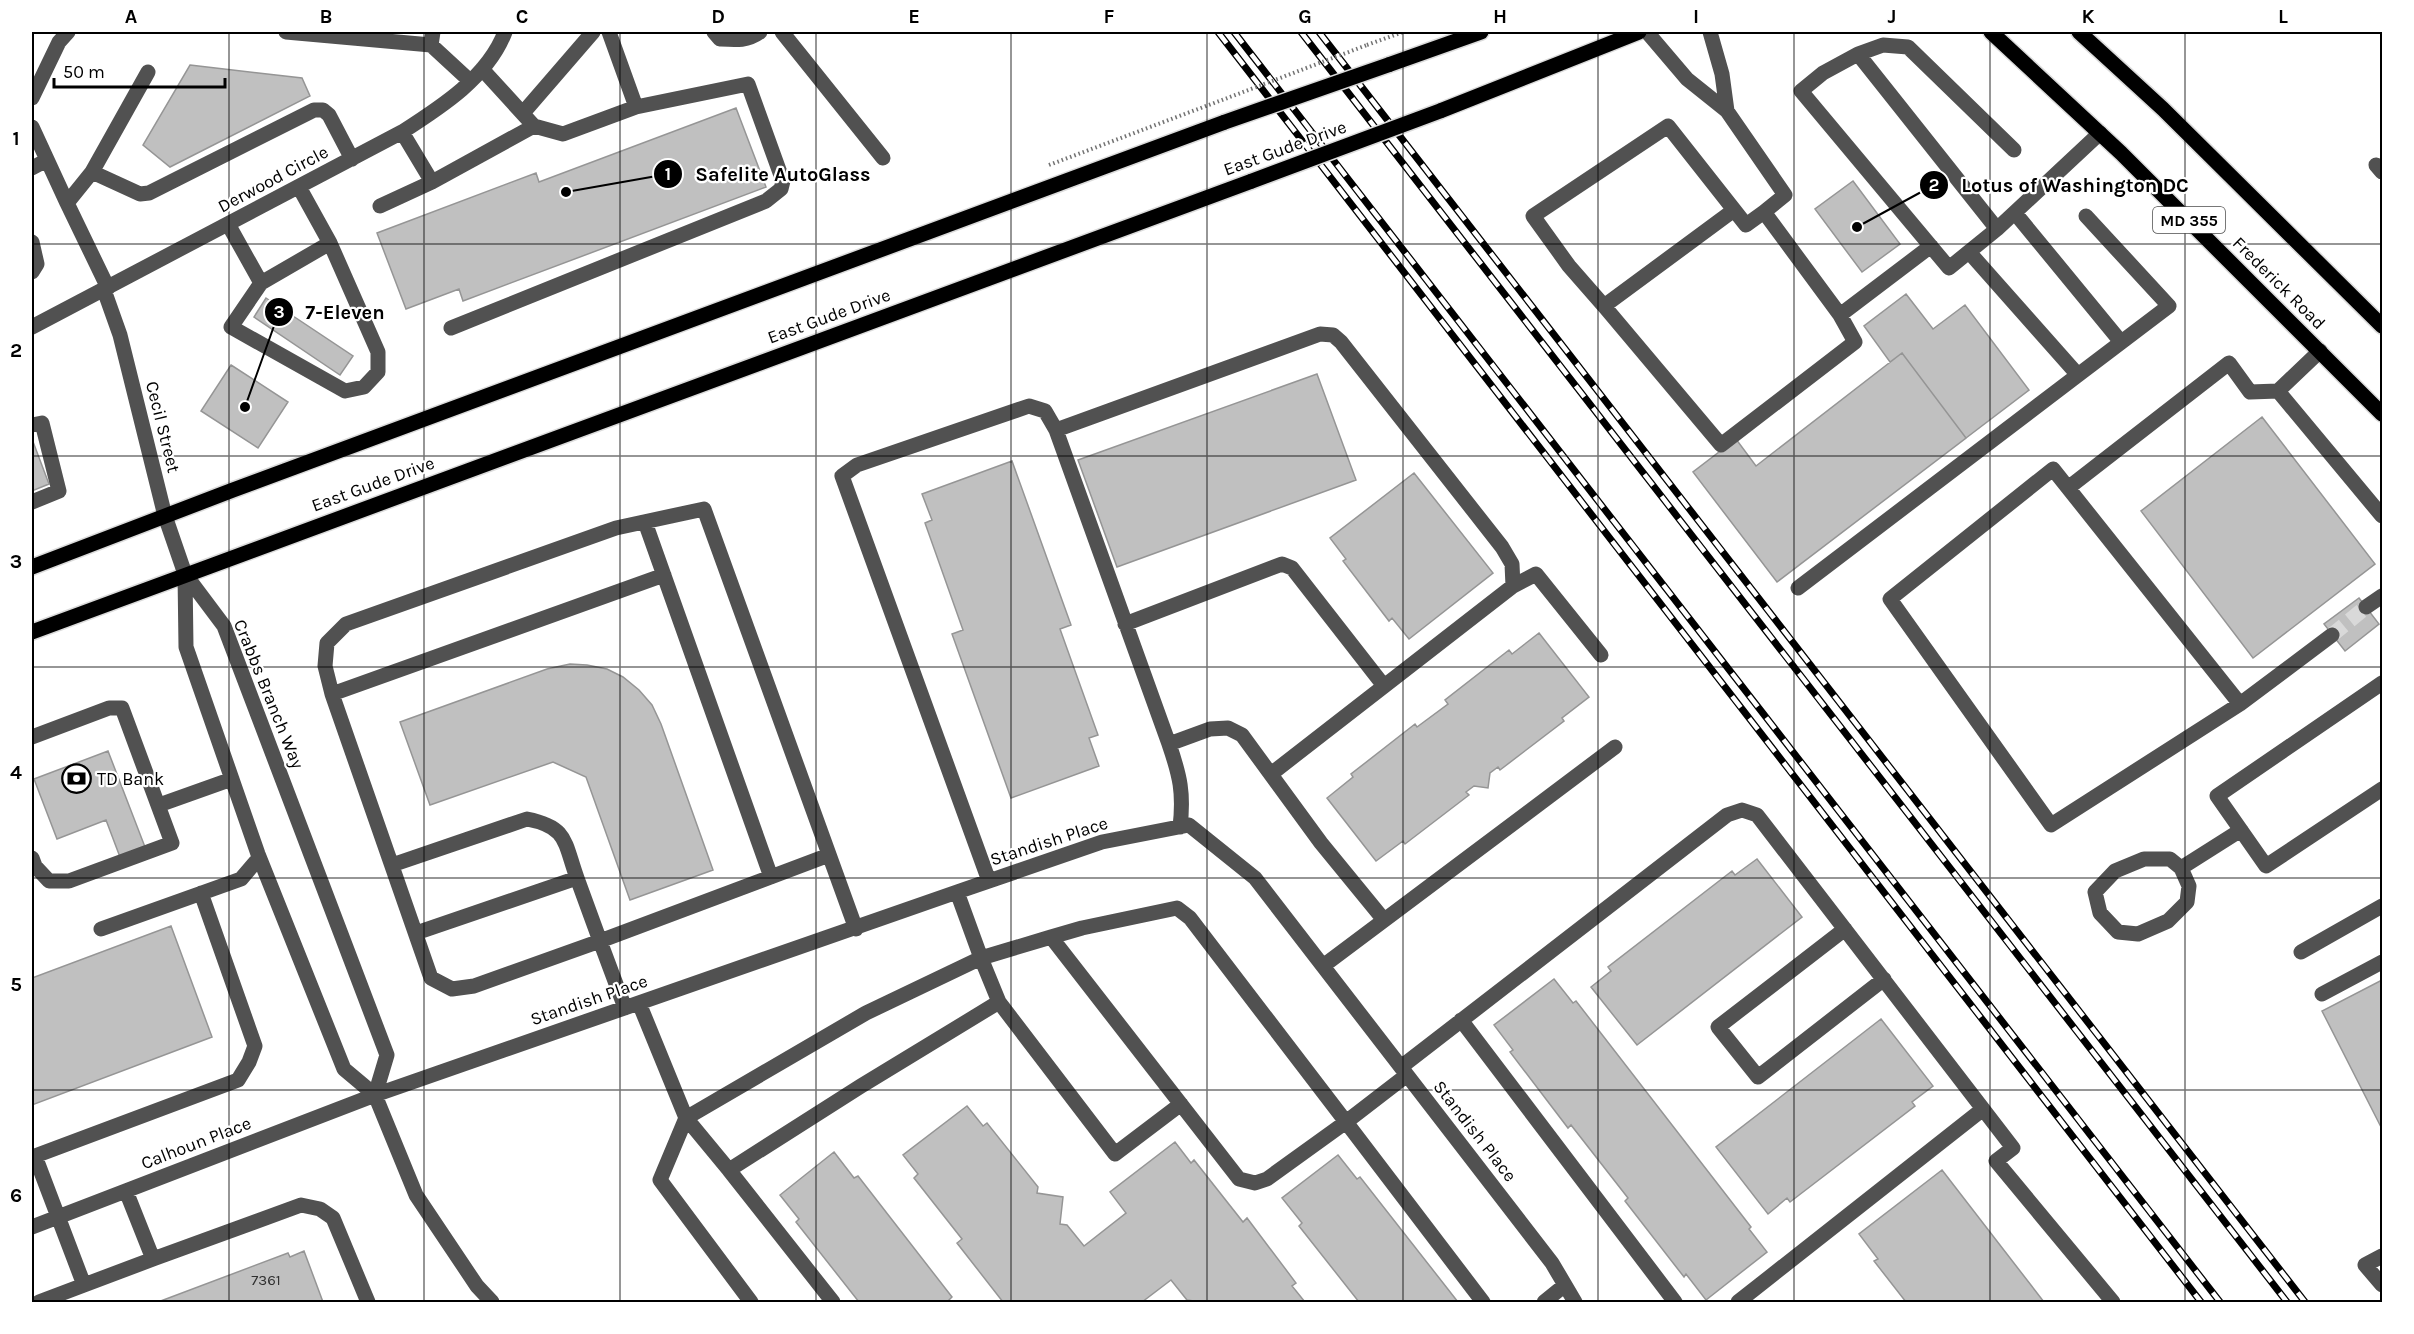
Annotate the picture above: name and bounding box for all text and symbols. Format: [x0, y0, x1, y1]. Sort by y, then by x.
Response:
text: A [125, 5, 138, 28]
text: B [320, 5, 332, 28]
text: C [516, 5, 528, 28]
text: D [711, 5, 725, 28]
text: E [908, 5, 920, 28]
text: F [1104, 5, 1115, 28]
text: G [1298, 5, 1312, 28]
text: H [1493, 5, 1507, 28]
text: I [1693, 5, 1699, 28]
text: J [1888, 5, 1896, 28]
text: K [2081, 5, 2095, 28]
text: L [2278, 5, 2288, 28]
scale bar [54, 51, 225, 89]
text: 50 m [63, 61, 105, 83]
street label: East Gude Drive [1221, 116, 1349, 180]
text: 1 [12, 127, 20, 150]
street label: Derwood Circle [214, 141, 332, 217]
callout: Safelite AutoGlass [653, 155, 882, 193]
text: 1 [665, 163, 671, 185]
text: Safelite AutoGlass [695, 163, 871, 186]
callout: Lotus of Washington DC [1919, 166, 2201, 204]
text: 2 [1929, 174, 1939, 196]
text: Lotus of Washington DC [1961, 174, 2189, 197]
road number: MD 355 [2153, 207, 2225, 233]
street label: Frederick Road [2228, 232, 2330, 334]
street label: East Gude Drive [765, 284, 893, 348]
callout: 7-Eleven [264, 293, 397, 331]
text: 3 [273, 301, 285, 323]
text: 7-Eleven [305, 301, 385, 324]
text: 2 [10, 339, 22, 362]
street label: Cecil Street [141, 379, 185, 475]
street label: East Gude Drive [309, 452, 437, 516]
text: 3 [10, 550, 22, 573]
street label: Crabbs Branch Way [229, 616, 309, 773]
text: 4 [10, 761, 22, 784]
bank icon: TD Bank [60, 763, 92, 795]
place label: TD Bank [97, 768, 164, 790]
street label: Standish Place [987, 812, 1111, 870]
street label: Standish Place [528, 970, 650, 1030]
text: 5 [10, 973, 22, 996]
street label: Standish Place [1429, 1076, 1521, 1186]
street label: Calhoun Place [138, 1112, 254, 1174]
text: 6 [10, 1184, 22, 1207]
house number: 7361 [251, 1271, 281, 1289]

